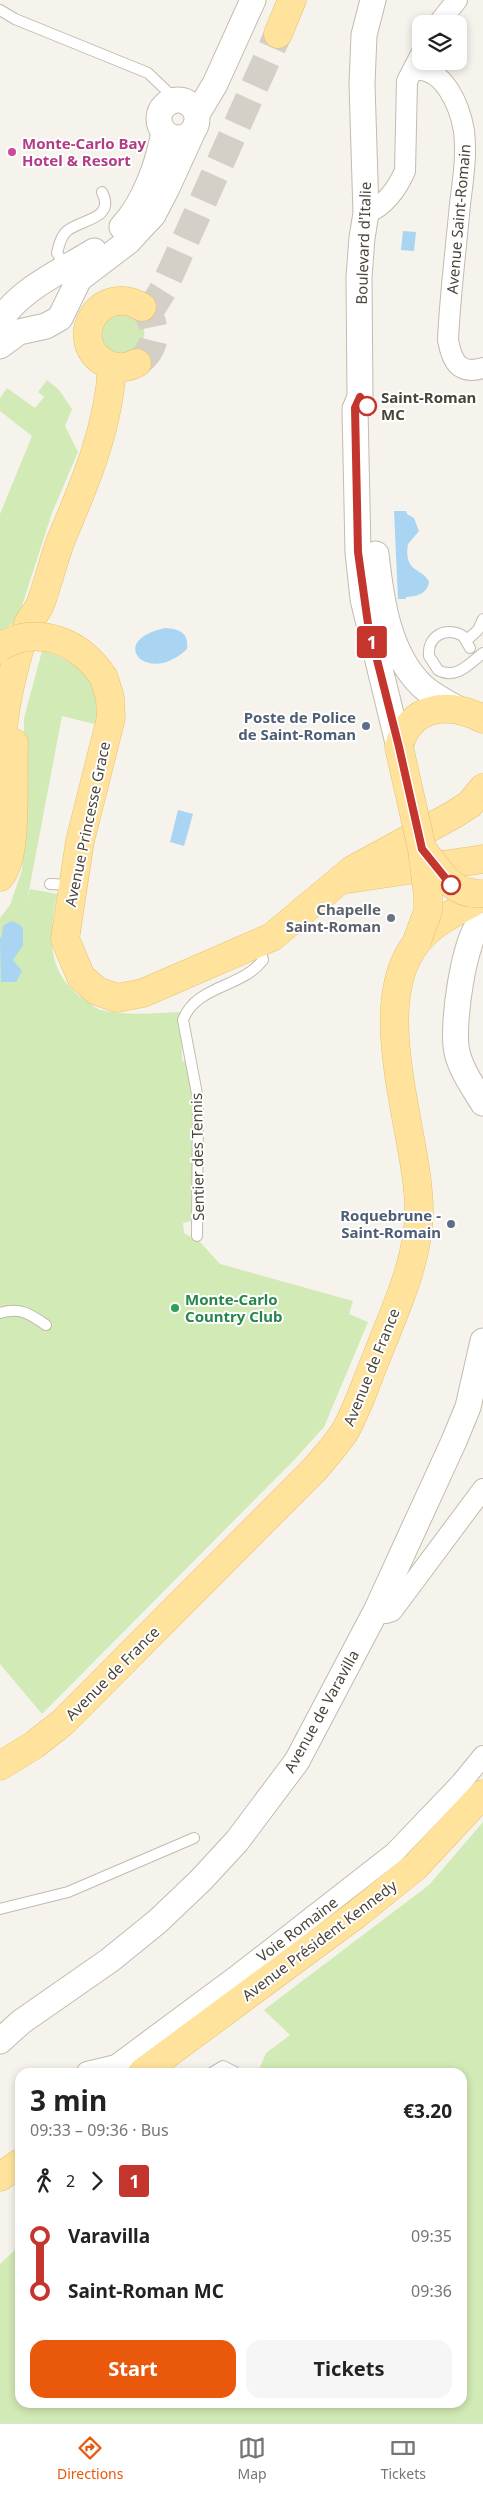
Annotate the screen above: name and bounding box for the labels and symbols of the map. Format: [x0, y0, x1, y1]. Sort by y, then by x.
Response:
place label: Monte-Carlo Bay Hotel & Resort [22, 133, 147, 170]
street label: Avenue Saint-Romain [441, 143, 475, 295]
marker: Monte-Carlo Bay Hotel & Resort [6, 146, 18, 158]
street label: Boulevard d'Italie [351, 181, 375, 305]
place label: Saint-Roman MC [381, 387, 476, 424]
marker: Saint-Roman MC [357, 396, 377, 416]
line badge: 1 [356, 626, 388, 658]
place label: Poste de Police de Saint-Roman [238, 707, 356, 744]
marker: Poste de Police de Saint-Roman [360, 720, 372, 732]
street label: Avenue Princesse Grace [60, 740, 114, 908]
unlabelled marker [441, 875, 461, 895]
place label: Chapelle Saint-Roman [286, 899, 381, 936]
marker: Chapelle Saint-Roman [385, 912, 397, 924]
street label: Sentier des Tennis [186, 1093, 208, 1221]
place label: Roquebrune - Saint-Romain [340, 1205, 441, 1242]
marker: Roquebrune - Saint-Romain [445, 1218, 457, 1230]
place label: Monte-Carlo Country Club [185, 1289, 283, 1326]
marker: Monte-Carlo Country Club [169, 1302, 181, 1314]
street label: Avenue de France [338, 1305, 404, 1429]
street label: Avenue de France [61, 1622, 163, 1724]
street label: Avenue de Varavilla [279, 1646, 363, 1776]
street label: Avenue Président Kennedy [238, 1875, 401, 2005]
street label: Voie Romaine [252, 1892, 342, 1966]

